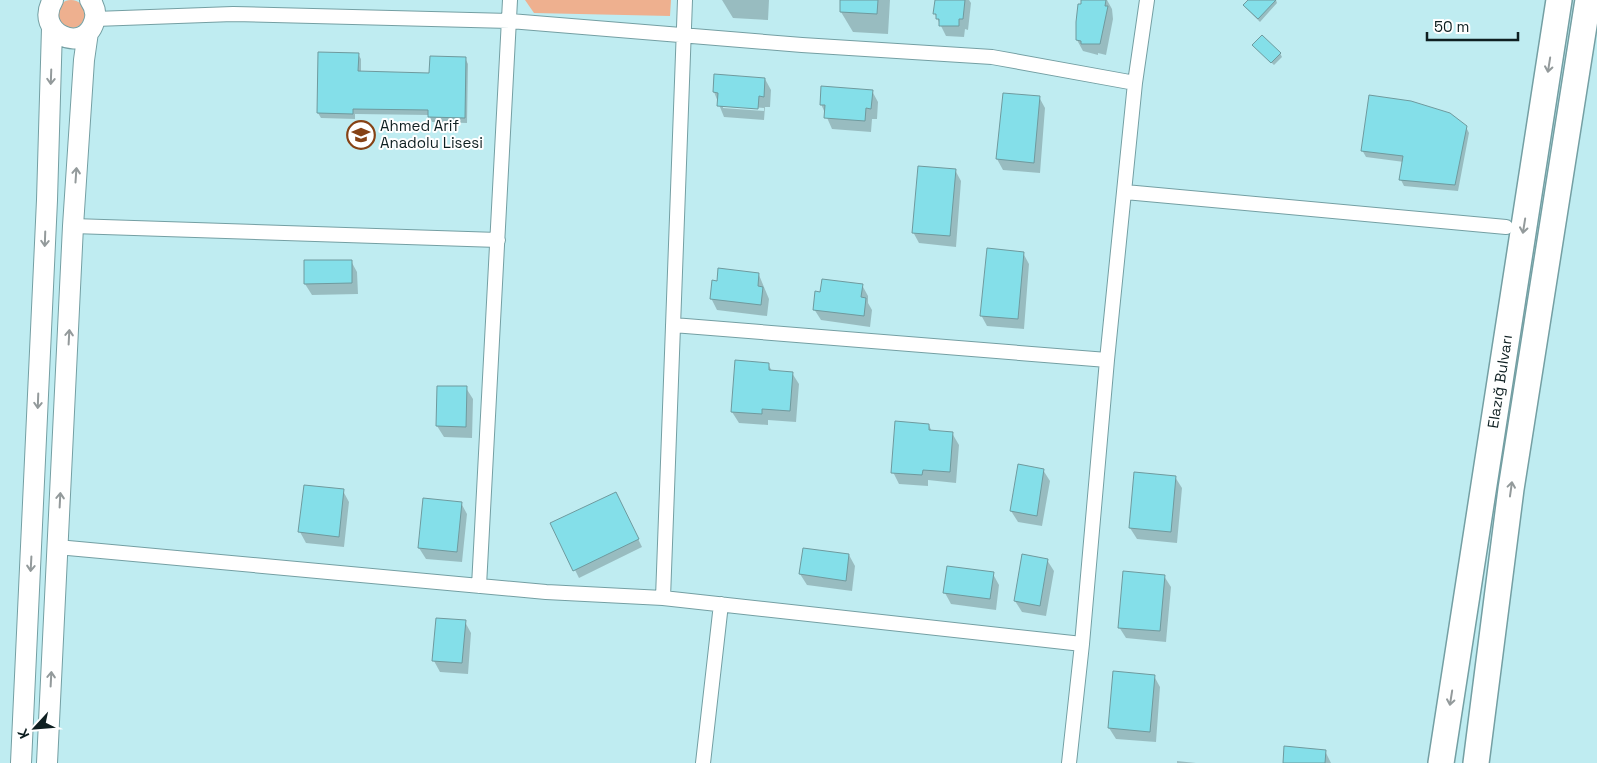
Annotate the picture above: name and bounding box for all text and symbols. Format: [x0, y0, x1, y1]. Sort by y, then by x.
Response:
scale bar [1427, 10, 1518, 42]
text: 50 m [1434, 17, 1469, 36]
one-way arrow [1544, 57, 1554, 73]
one-way arrow [46, 68, 55, 84]
place label: Ahmed Arif Anadolu Lisesi [380, 116, 483, 152]
school or university icon: Ahmed Arif Anadolu Lisesi [346, 120, 376, 150]
one-way arrow [72, 167, 81, 183]
one-way arrow [1519, 218, 1529, 234]
one-way arrow [40, 231, 49, 247]
one-way arrow [64, 330, 73, 346]
street label: Elazığ Bulvarı [1483, 333, 1516, 430]
one-way arrow [33, 393, 43, 409]
one-way arrow [1506, 481, 1516, 497]
one-way arrow [55, 492, 64, 508]
one-way arrow [27, 555, 36, 571]
one-way arrow [46, 672, 55, 688]
one-way arrow [1446, 690, 1456, 706]
north arrow [10, 703, 60, 753]
text: K [13, 726, 33, 742]

